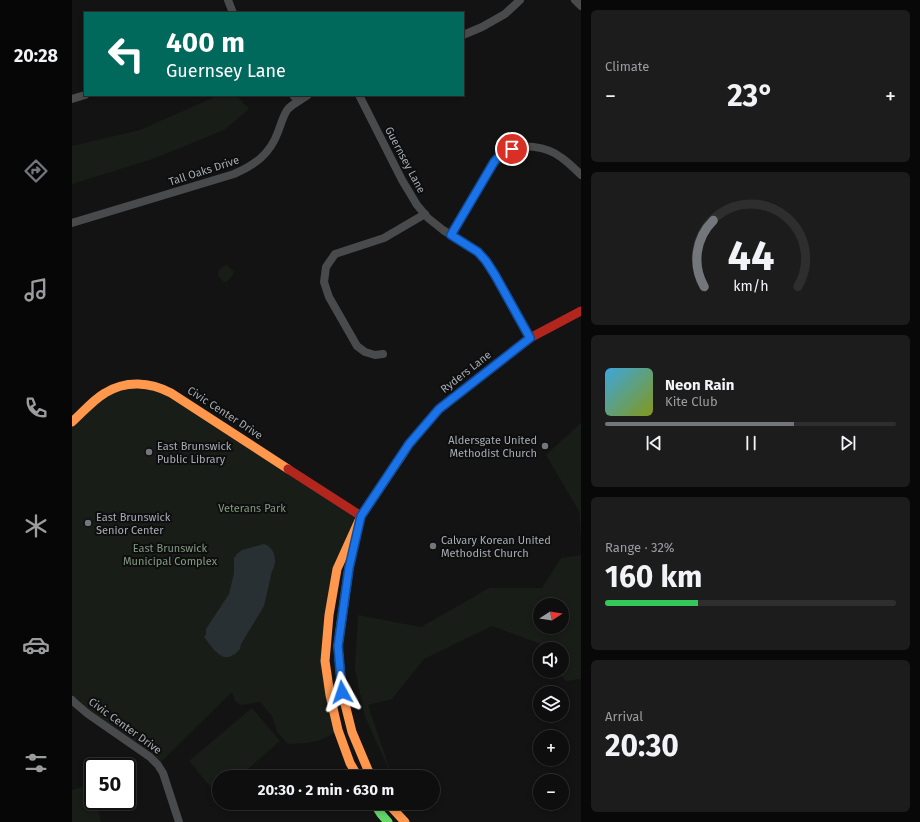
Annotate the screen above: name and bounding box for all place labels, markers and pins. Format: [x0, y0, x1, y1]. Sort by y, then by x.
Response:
pin [495, 132, 529, 166]
place label: Aldersgate United Methodist Church [448, 434, 537, 460]
place label: East Brunswick Public Library [157, 440, 232, 466]
marker: Aldersgate United Methodist Church [540, 441, 550, 451]
marker: East Brunswick Public Library [144, 447, 154, 457]
place label: East Brunswick Senior Center [96, 511, 171, 537]
marker: East Brunswick Senior Center [83, 518, 93, 528]
place label: Calvary Korean United Methodist Church [441, 534, 551, 560]
marker: Calvary Korean United Methodist Church [428, 541, 438, 551]

